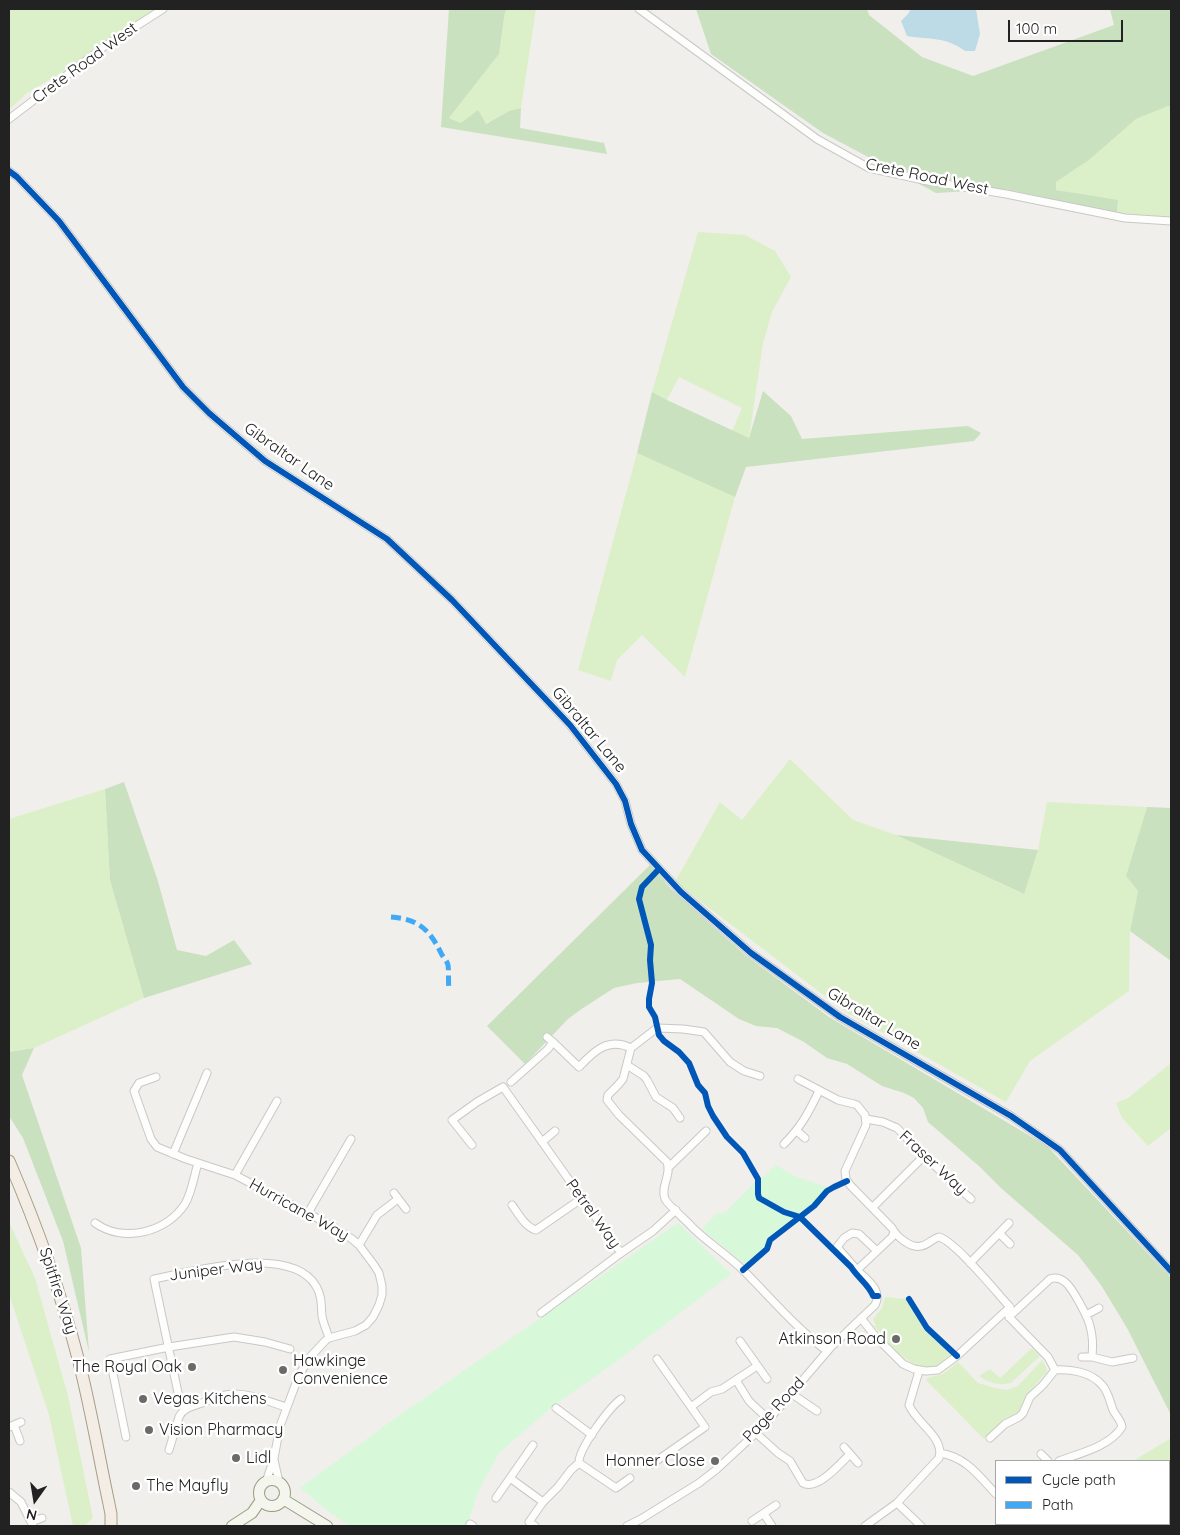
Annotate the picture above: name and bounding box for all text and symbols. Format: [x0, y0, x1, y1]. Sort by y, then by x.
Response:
scale bar [1010, 10, 1125, 42]
street label: Crete Road West [29, 18, 141, 108]
text: 100 m [1016, 19, 1057, 38]
street label: Crete Road West [864, 155, 990, 199]
street label: Gibraltar Lane [240, 419, 338, 495]
street label: Gibraltar Lane [548, 683, 630, 777]
street label: Gibraltar Lane [824, 984, 924, 1054]
street label: Fraser Way [895, 1127, 971, 1199]
street label: Hurricane Way [246, 1175, 352, 1245]
street label: Petrel Way [561, 1176, 625, 1252]
street label: Spitfire Way [35, 1245, 81, 1337]
street label: Juniper Way [168, 1255, 264, 1285]
place label: Atkinson Road [779, 1329, 886, 1349]
marker: Atkinson Road [890, 1333, 902, 1345]
place label: Hawkinge Convenience [293, 1351, 388, 1389]
place label: The Royal Oak [72, 1357, 182, 1377]
marker: The Royal Oak [186, 1361, 198, 1373]
marker: Hawkinge Convenience [277, 1364, 289, 1376]
street label: Page Road [739, 1373, 809, 1447]
place label: Vegas Kitchens [153, 1389, 266, 1409]
marker: Vegas Kitchens [137, 1393, 149, 1405]
place label: Vision Pharmacy [159, 1420, 283, 1440]
marker: Vision Pharmacy [143, 1424, 155, 1436]
place label: Lidl [246, 1448, 271, 1468]
place label: Honner Close [606, 1451, 705, 1471]
marker: Lidl [230, 1452, 242, 1464]
marker: Honner Close [709, 1455, 721, 1467]
legend [995, 1460, 1170, 1525]
text: Cycle path [1042, 1470, 1116, 1489]
north arrow [10, 1475, 60, 1525]
place label: The Mayfly [146, 1476, 229, 1496]
marker: The Mayfly [130, 1480, 142, 1492]
text: Path [1042, 1495, 1074, 1514]
text: N [25, 1505, 39, 1525]

